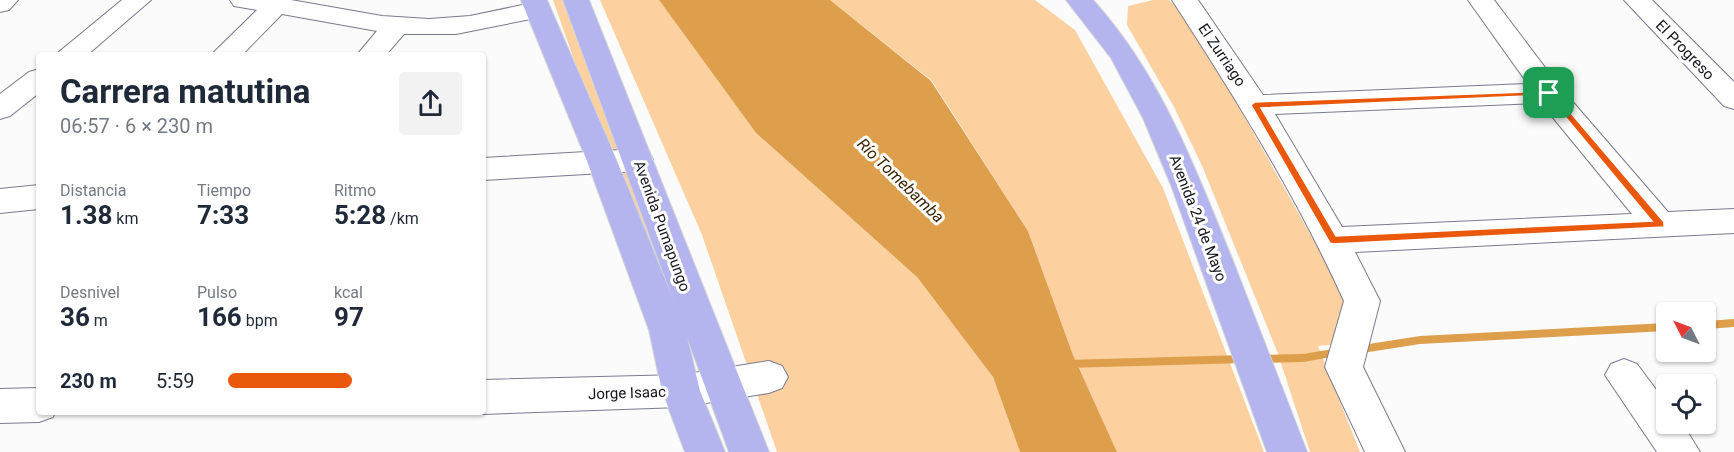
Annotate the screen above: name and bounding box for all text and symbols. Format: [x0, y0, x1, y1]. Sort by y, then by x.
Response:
street label: El Progreso [1652, 16, 1718, 84]
street label: El Zurriago [1194, 20, 1250, 90]
pin [1523, 67, 1574, 118]
text: Carrera matutina [60, 72, 310, 111]
button: share [399, 72, 462, 135]
icon: arrive [1532, 76, 1565, 109]
text: 06:57 · 6 × 230 m [60, 114, 213, 138]
water label: Río Tomebamba [853, 134, 948, 226]
street label: Avenida 24 de Mayo [1166, 152, 1230, 284]
street label: Avenida Pumapungo [630, 158, 694, 294]
text: Distancia [60, 181, 126, 200]
text: Tiempo [197, 181, 251, 200]
text: Ritmo [334, 181, 376, 200]
text: 1.38 [60, 200, 112, 230]
text: 7:33 [197, 200, 249, 230]
text: 5:28 [334, 200, 386, 230]
text: km [112, 209, 138, 228]
text: /km [386, 209, 419, 228]
text: Desnivel [60, 283, 120, 302]
text: Pulso [197, 283, 237, 302]
text: kcal [334, 283, 363, 302]
text: 36 [60, 302, 90, 332]
text: 166 [197, 302, 242, 332]
text: 97 [334, 302, 364, 332]
north arrow [1656, 302, 1716, 362]
map controls [1656, 302, 1716, 434]
text: m [90, 311, 108, 330]
text: bpm [242, 311, 278, 330]
text: 230 m [60, 369, 117, 393]
text: 5:59 [156, 369, 195, 393]
button: locate [1656, 374, 1716, 434]
street label: Jorge Isaac [588, 383, 666, 403]

